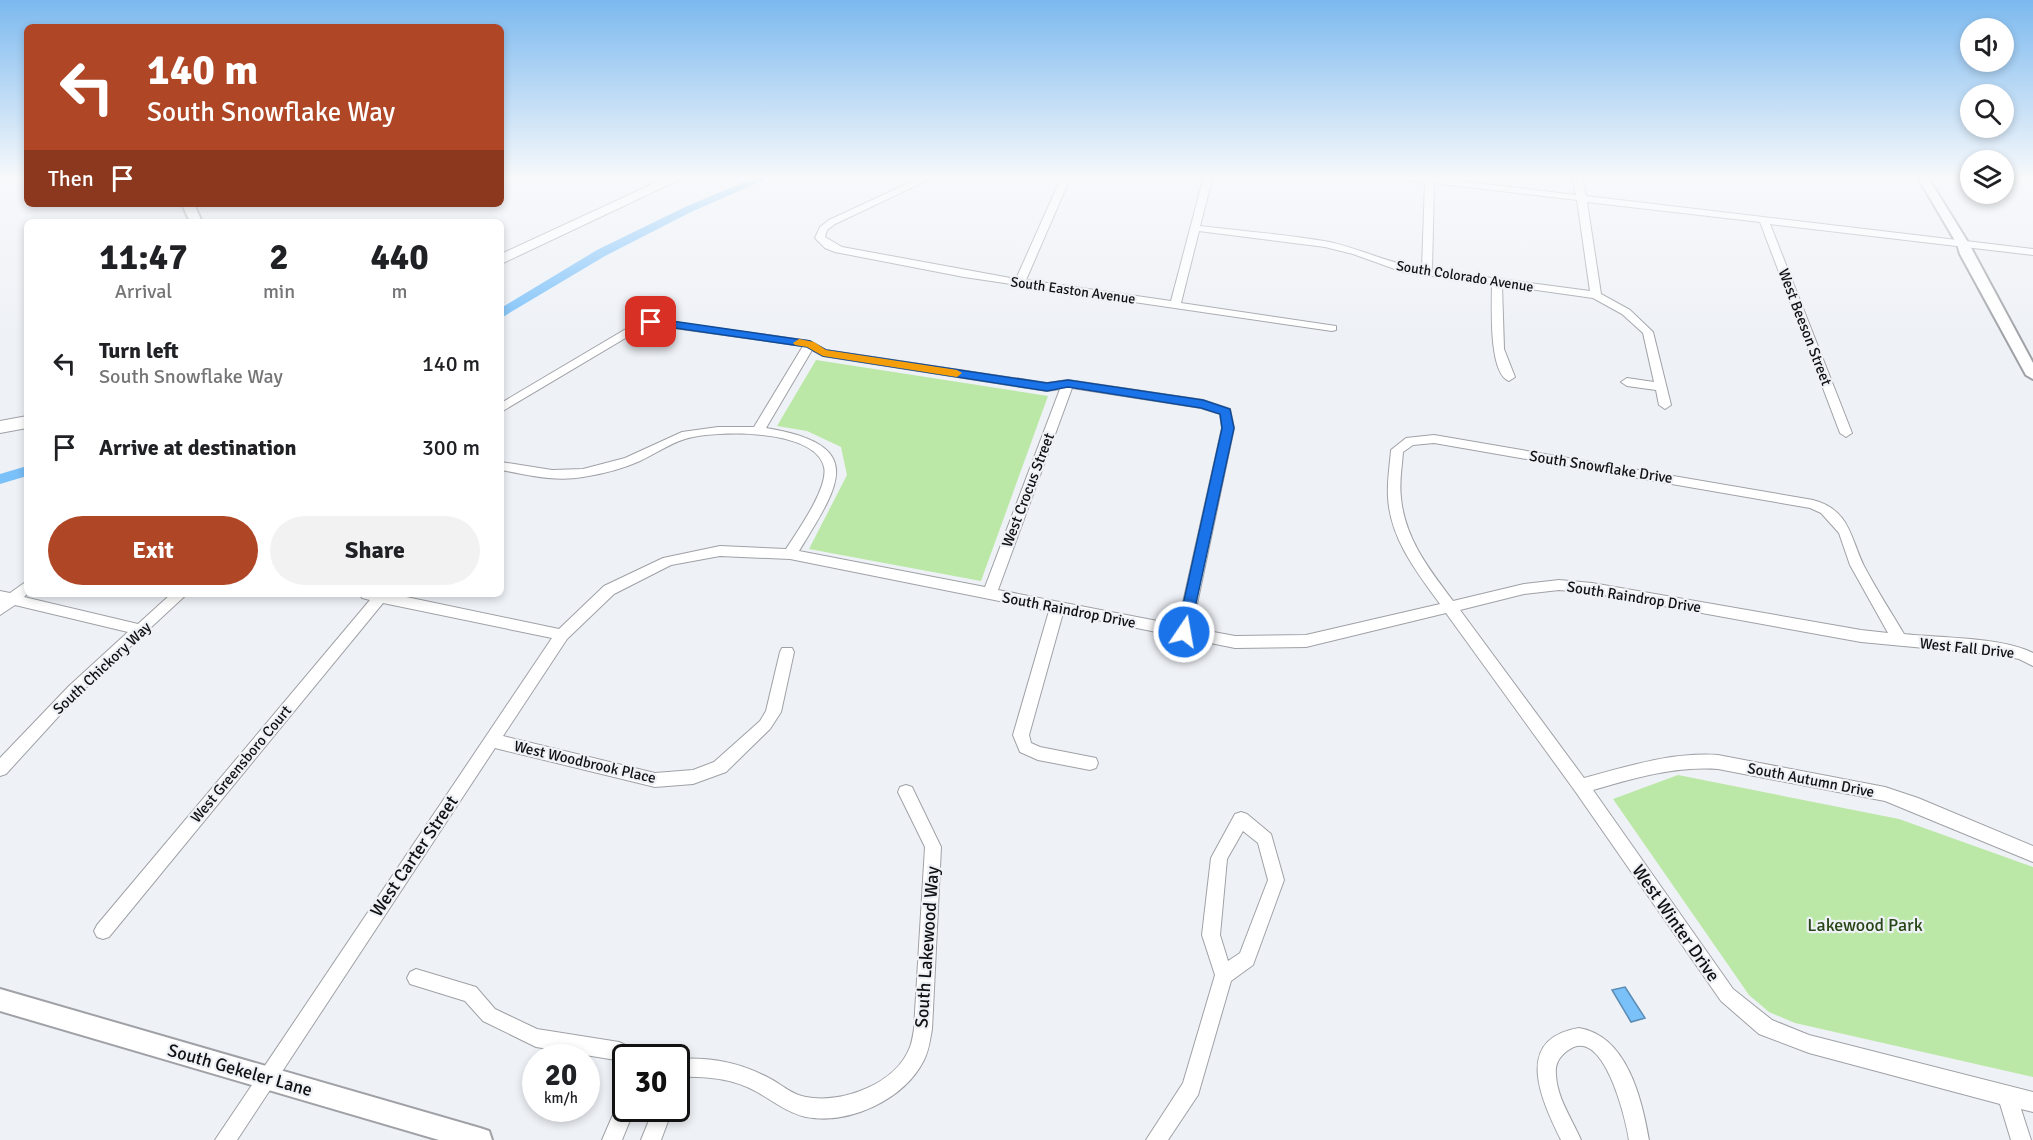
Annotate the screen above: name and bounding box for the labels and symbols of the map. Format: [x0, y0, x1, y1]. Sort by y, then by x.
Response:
street label: South Colorado Avenue [1395, 257, 1535, 296]
street label: West Beeson Street [1774, 266, 1836, 388]
street label: South Easton Avenue [1009, 273, 1136, 308]
pin [625, 296, 676, 347]
street label: West Crocus Street [998, 430, 1058, 550]
street label: South Snowflake Drive [1528, 447, 1674, 487]
street label: South Raindrop Drive [1566, 578, 1702, 616]
street label: South Raindrop Drive [1001, 588, 1137, 632]
position arrow [1152, 600, 1216, 664]
street label: South Chickory Way [49, 618, 155, 718]
street label: West Fall Drive [1919, 634, 2015, 662]
street label: West Greensboro Court [187, 702, 295, 826]
street label: West Woodbrook Place [512, 737, 658, 787]
street label: South Autumn Drive [1746, 759, 1876, 801]
street label: West Carter Street [365, 791, 463, 921]
street label: West Winter Drive [1627, 860, 1725, 986]
street label: South Lakewood Way [910, 865, 944, 1029]
park label: Lakewood Park [1807, 914, 1923, 936]
street label: South Gekeler Lane [165, 1039, 315, 1101]
speed limit sign: 30 [612, 1044, 690, 1122]

